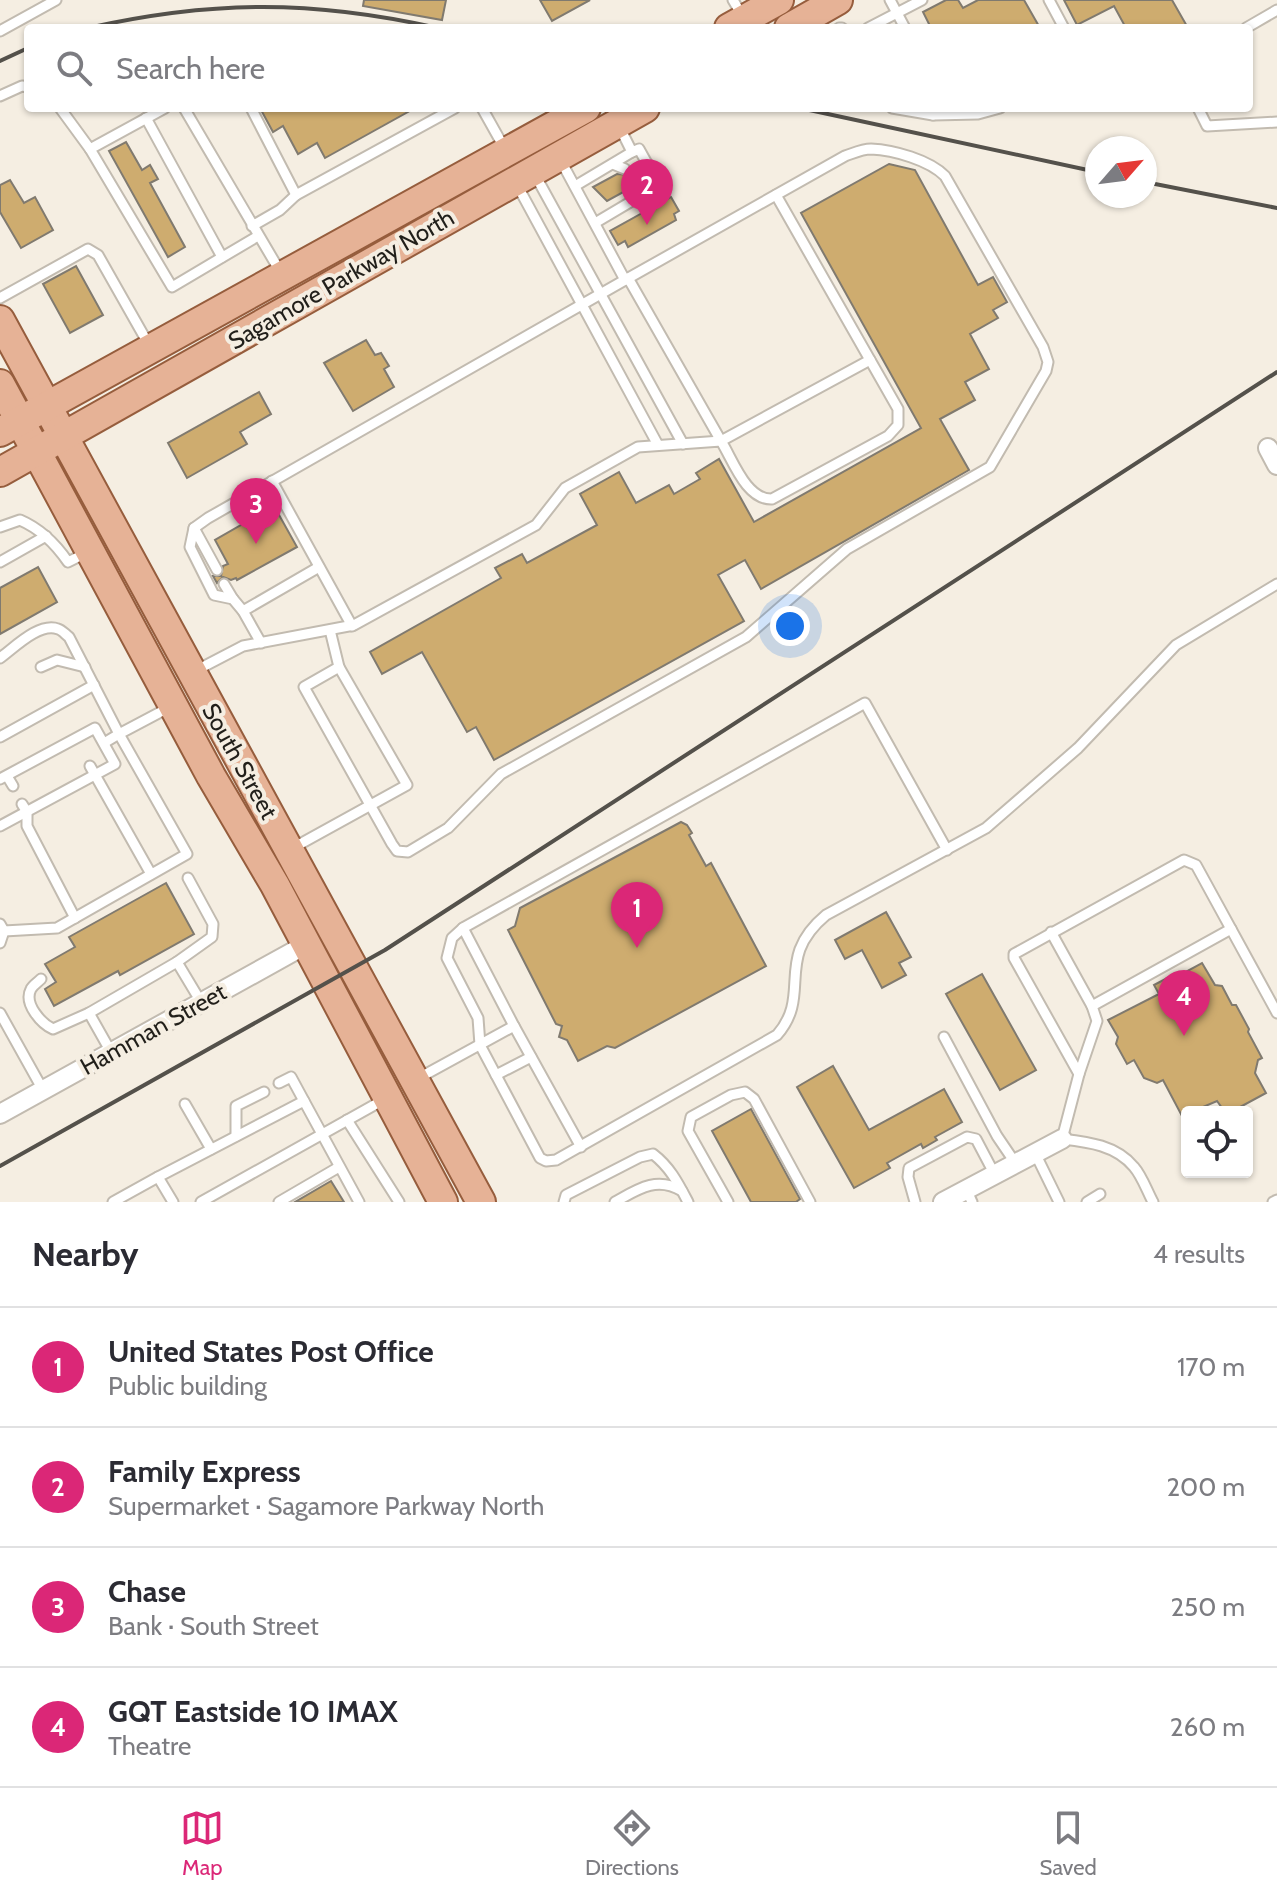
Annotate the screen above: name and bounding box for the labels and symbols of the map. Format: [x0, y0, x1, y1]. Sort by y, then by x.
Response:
north arrow [1085, 136, 1157, 208]
pin: 2 [621, 159, 673, 225]
street label: Sagamore Parkway North [223, 202, 459, 356]
pin: 3 [230, 478, 282, 544]
your location [770, 606, 810, 646]
street label: South Street [196, 698, 284, 824]
pin: 1 [611, 882, 663, 948]
pin: 4 [1158, 970, 1210, 1036]
street label: Hamman Street [75, 977, 231, 1081]

